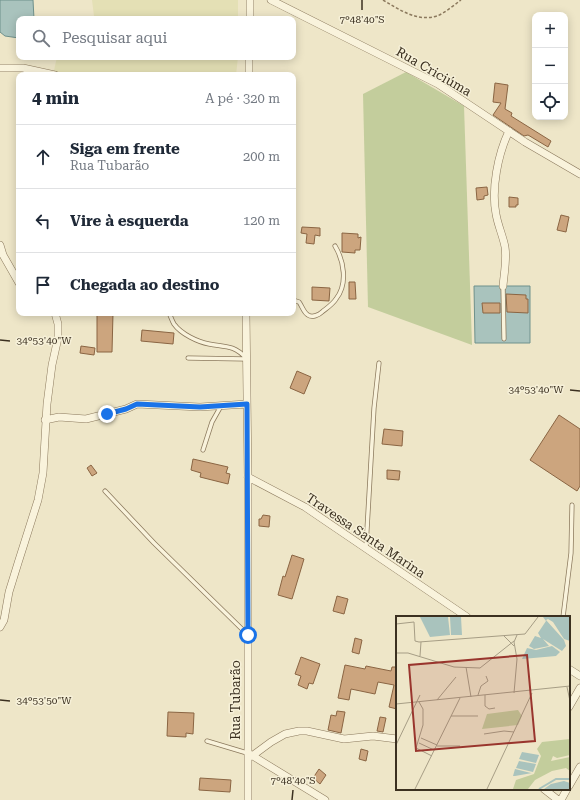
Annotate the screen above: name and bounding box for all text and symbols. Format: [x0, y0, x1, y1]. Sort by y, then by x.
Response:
map controls [532, 12, 568, 120]
button: + [532, 12, 568, 48]
text: 7°48'40"S [339, 14, 385, 25]
search box [16, 16, 296, 60]
icon: search [30, 27, 52, 49]
text: Pesquisar aqui [62, 29, 167, 47]
street label: Rua Criciúma [393, 44, 474, 99]
button: − [532, 48, 568, 84]
button: locate [532, 84, 568, 120]
text: 4 min [32, 88, 79, 108]
text: A pé · 320 m [205, 91, 280, 106]
text: Siga em frente [70, 140, 180, 158]
icon: ahead [32, 146, 54, 168]
text: 200 m [243, 149, 280, 164]
text: Rua Tubarão [70, 158, 149, 173]
icon: left [32, 210, 54, 232]
text: Vire à esquerda [70, 212, 189, 230]
text: 120 m [243, 213, 280, 228]
icon: arrive [32, 274, 54, 296]
text: Chegada ao destino [70, 276, 219, 294]
text: 34°53'40"W [17, 335, 72, 346]
text: 34°53'40"W [509, 384, 564, 395]
route end [98, 405, 116, 423]
street label: Travessa Santa Marina [303, 490, 428, 581]
inset map [396, 616, 570, 790]
route start [239, 626, 257, 644]
street label: Rua Tubarão [228, 660, 243, 740]
text: 34°53'50"W [17, 695, 72, 706]
text: 7°48'40"S [270, 775, 316, 786]

